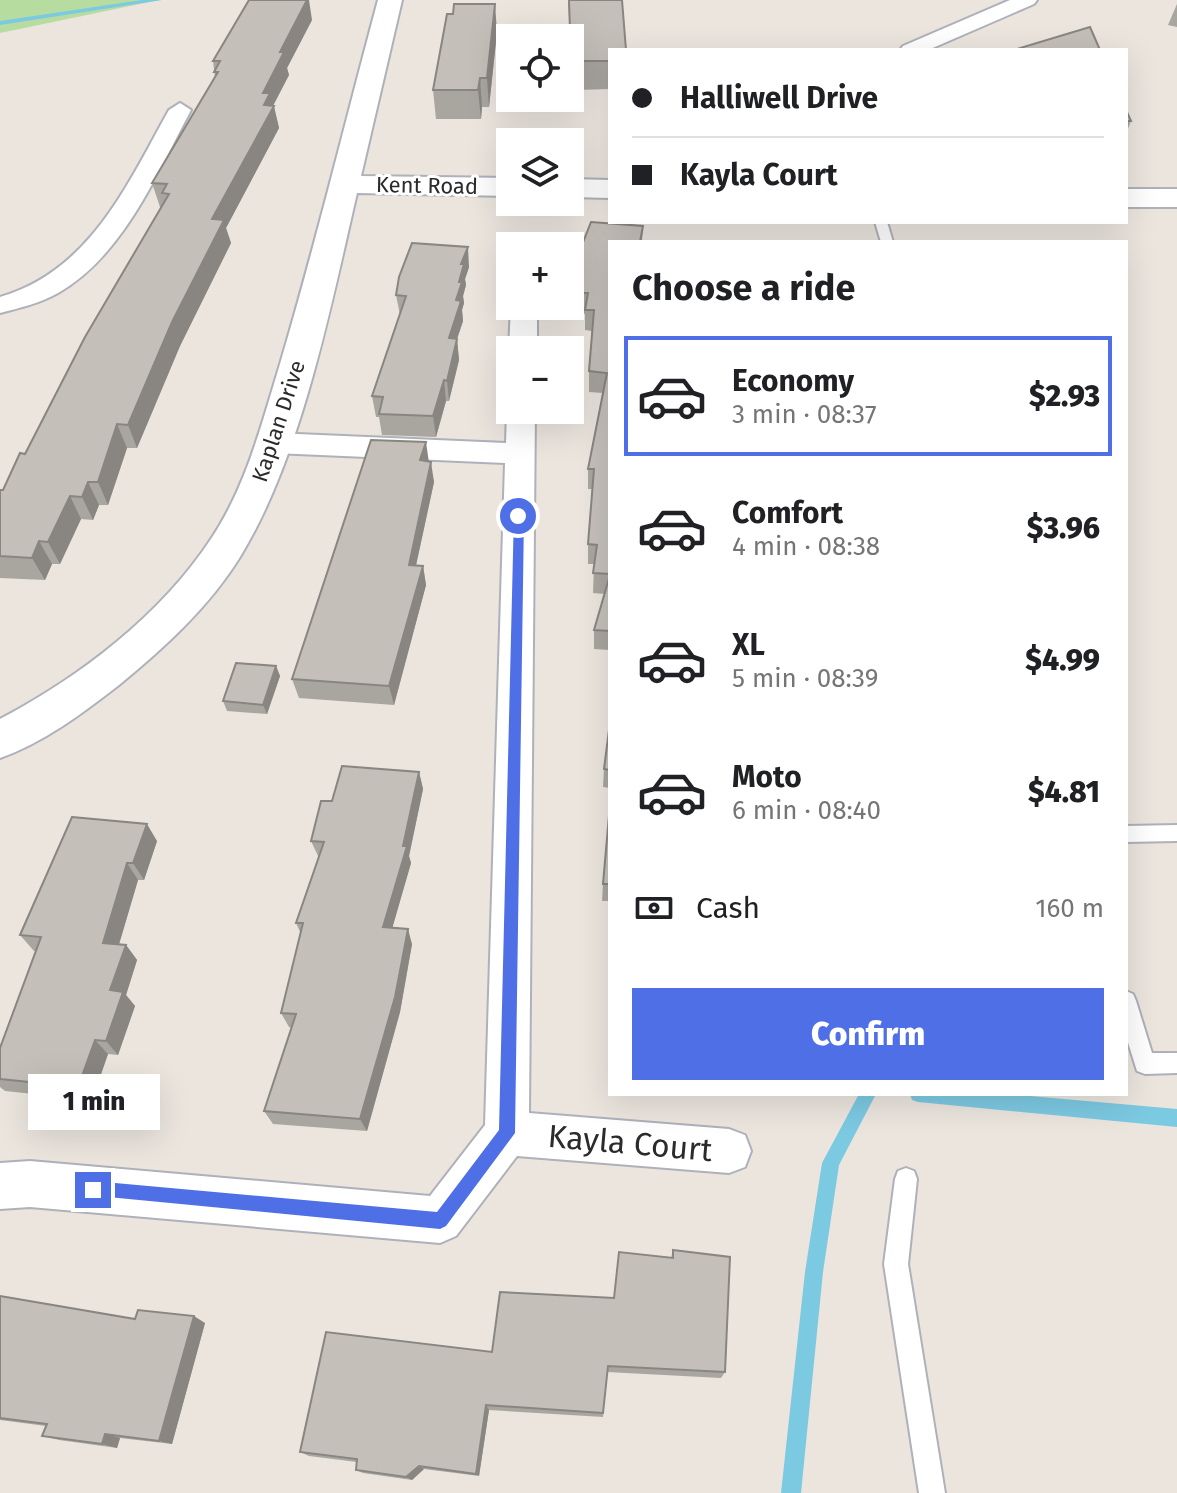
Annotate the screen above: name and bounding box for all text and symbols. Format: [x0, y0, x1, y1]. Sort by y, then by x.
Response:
map controls [496, 24, 584, 424]
button: locate [496, 24, 584, 112]
text: Halliwell Drive [680, 80, 878, 116]
button: layers [496, 128, 584, 216]
text: Kayla Court [680, 157, 838, 193]
street label: Kent Road [376, 171, 478, 200]
button: + [496, 232, 584, 320]
text: Choose a ride [632, 266, 855, 310]
button: − [496, 336, 584, 424]
street label: Kaplan Drive [246, 357, 311, 485]
icon: car [636, 360, 708, 432]
text: Economy [732, 363, 854, 399]
text: $2.93 [1029, 378, 1100, 414]
text: 3 min · 08:37 [732, 399, 876, 430]
icon: car [636, 492, 708, 564]
text: Comfort [732, 495, 843, 531]
route start [500, 498, 536, 534]
text: $3.96 [1027, 510, 1100, 546]
text: 4 min · 08:38 [732, 531, 880, 562]
icon: car [636, 624, 708, 696]
text: XL [732, 627, 765, 663]
text: $4.99 [1025, 642, 1100, 678]
text: 5 min · 08:39 [732, 663, 878, 694]
icon: car [636, 756, 708, 828]
text: Moto [732, 759, 802, 795]
text: $4.81 [1028, 774, 1100, 810]
text: 6 min · 08:40 [732, 795, 881, 826]
icon: cash [632, 886, 676, 930]
text: Cash [696, 890, 760, 926]
text: 160 m [1035, 893, 1104, 924]
button: Confirm [632, 988, 1104, 1080]
callout: 1 min [27, 1074, 159, 1130]
text: 1 min [63, 1086, 125, 1117]
street label: Kayla Court [546, 1117, 714, 1169]
route end [75, 1172, 111, 1208]

